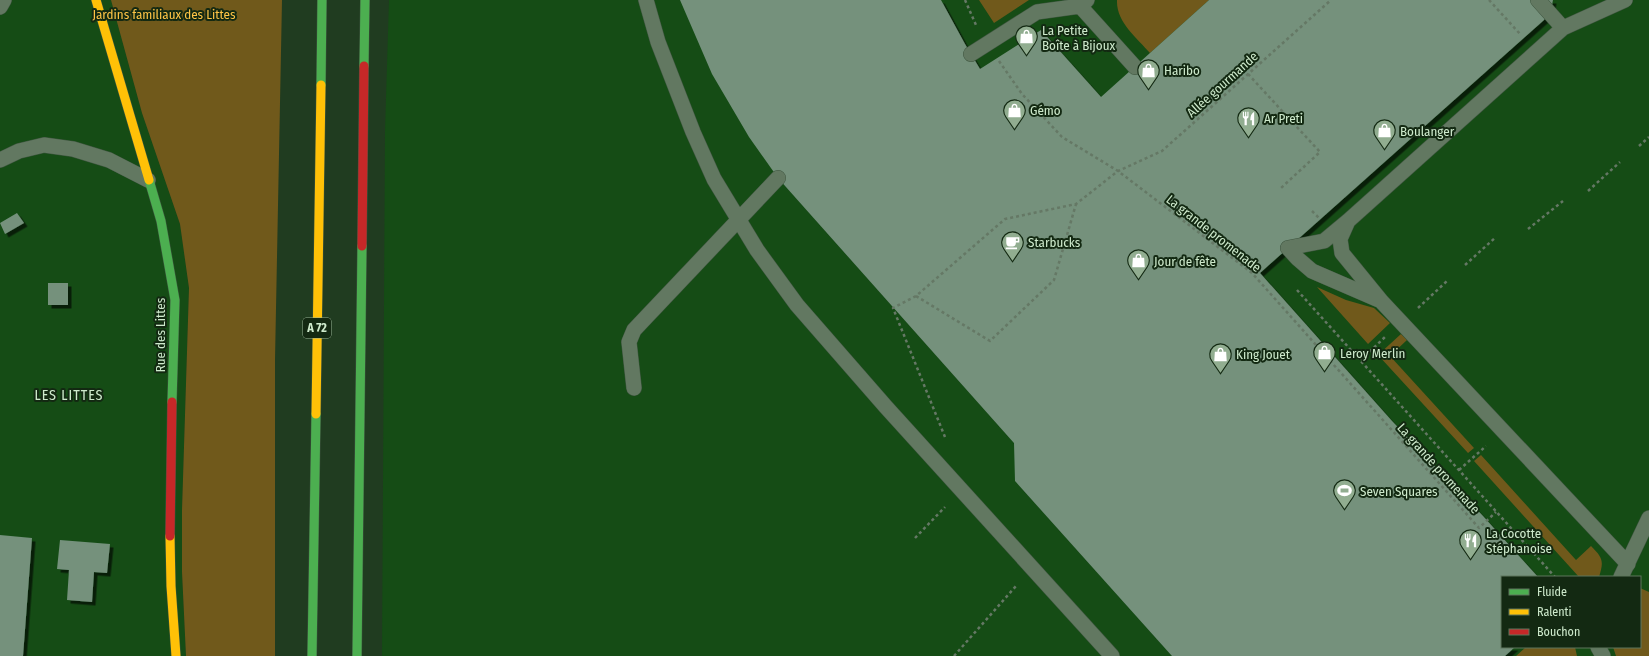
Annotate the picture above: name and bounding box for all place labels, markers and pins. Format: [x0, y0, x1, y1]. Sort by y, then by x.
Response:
place label: La Petite Boîte à Bijoux [1042, 23, 1115, 53]
shop icon: La Petite Boîte à Bijoux [1014, 24, 1040, 57]
shop icon: Haribo [1136, 57, 1162, 90]
place label: Haribo [1164, 63, 1200, 78]
shop icon: Gémo [1002, 97, 1028, 130]
place label: Gémo [1030, 103, 1061, 118]
restaurant icon: Ar Preti [1235, 105, 1261, 138]
place label: Ar Preti [1264, 111, 1303, 126]
shop icon: Boulanger [1371, 118, 1397, 151]
place label: Boulanger [1400, 124, 1455, 139]
cafe icon: Starbucks [1000, 229, 1026, 262]
place label: Starbucks [1028, 235, 1081, 250]
shop icon: Jour de fête [1126, 248, 1152, 281]
place label: Jour de fête [1154, 254, 1216, 269]
shop icon: Leroy Merlin [1311, 340, 1337, 373]
shop icon: King Jouet [1207, 341, 1233, 374]
place label: Leroy Merlin [1340, 346, 1405, 361]
place label: King Jouet [1236, 347, 1291, 362]
sports icon: Seven Squares [1331, 478, 1357, 511]
place label: Seven Squares [1360, 484, 1438, 499]
place label: La Cocotte Stéphanoise [1486, 526, 1552, 556]
restaurant icon: La Cocotte Stéphanoise [1457, 527, 1483, 560]

